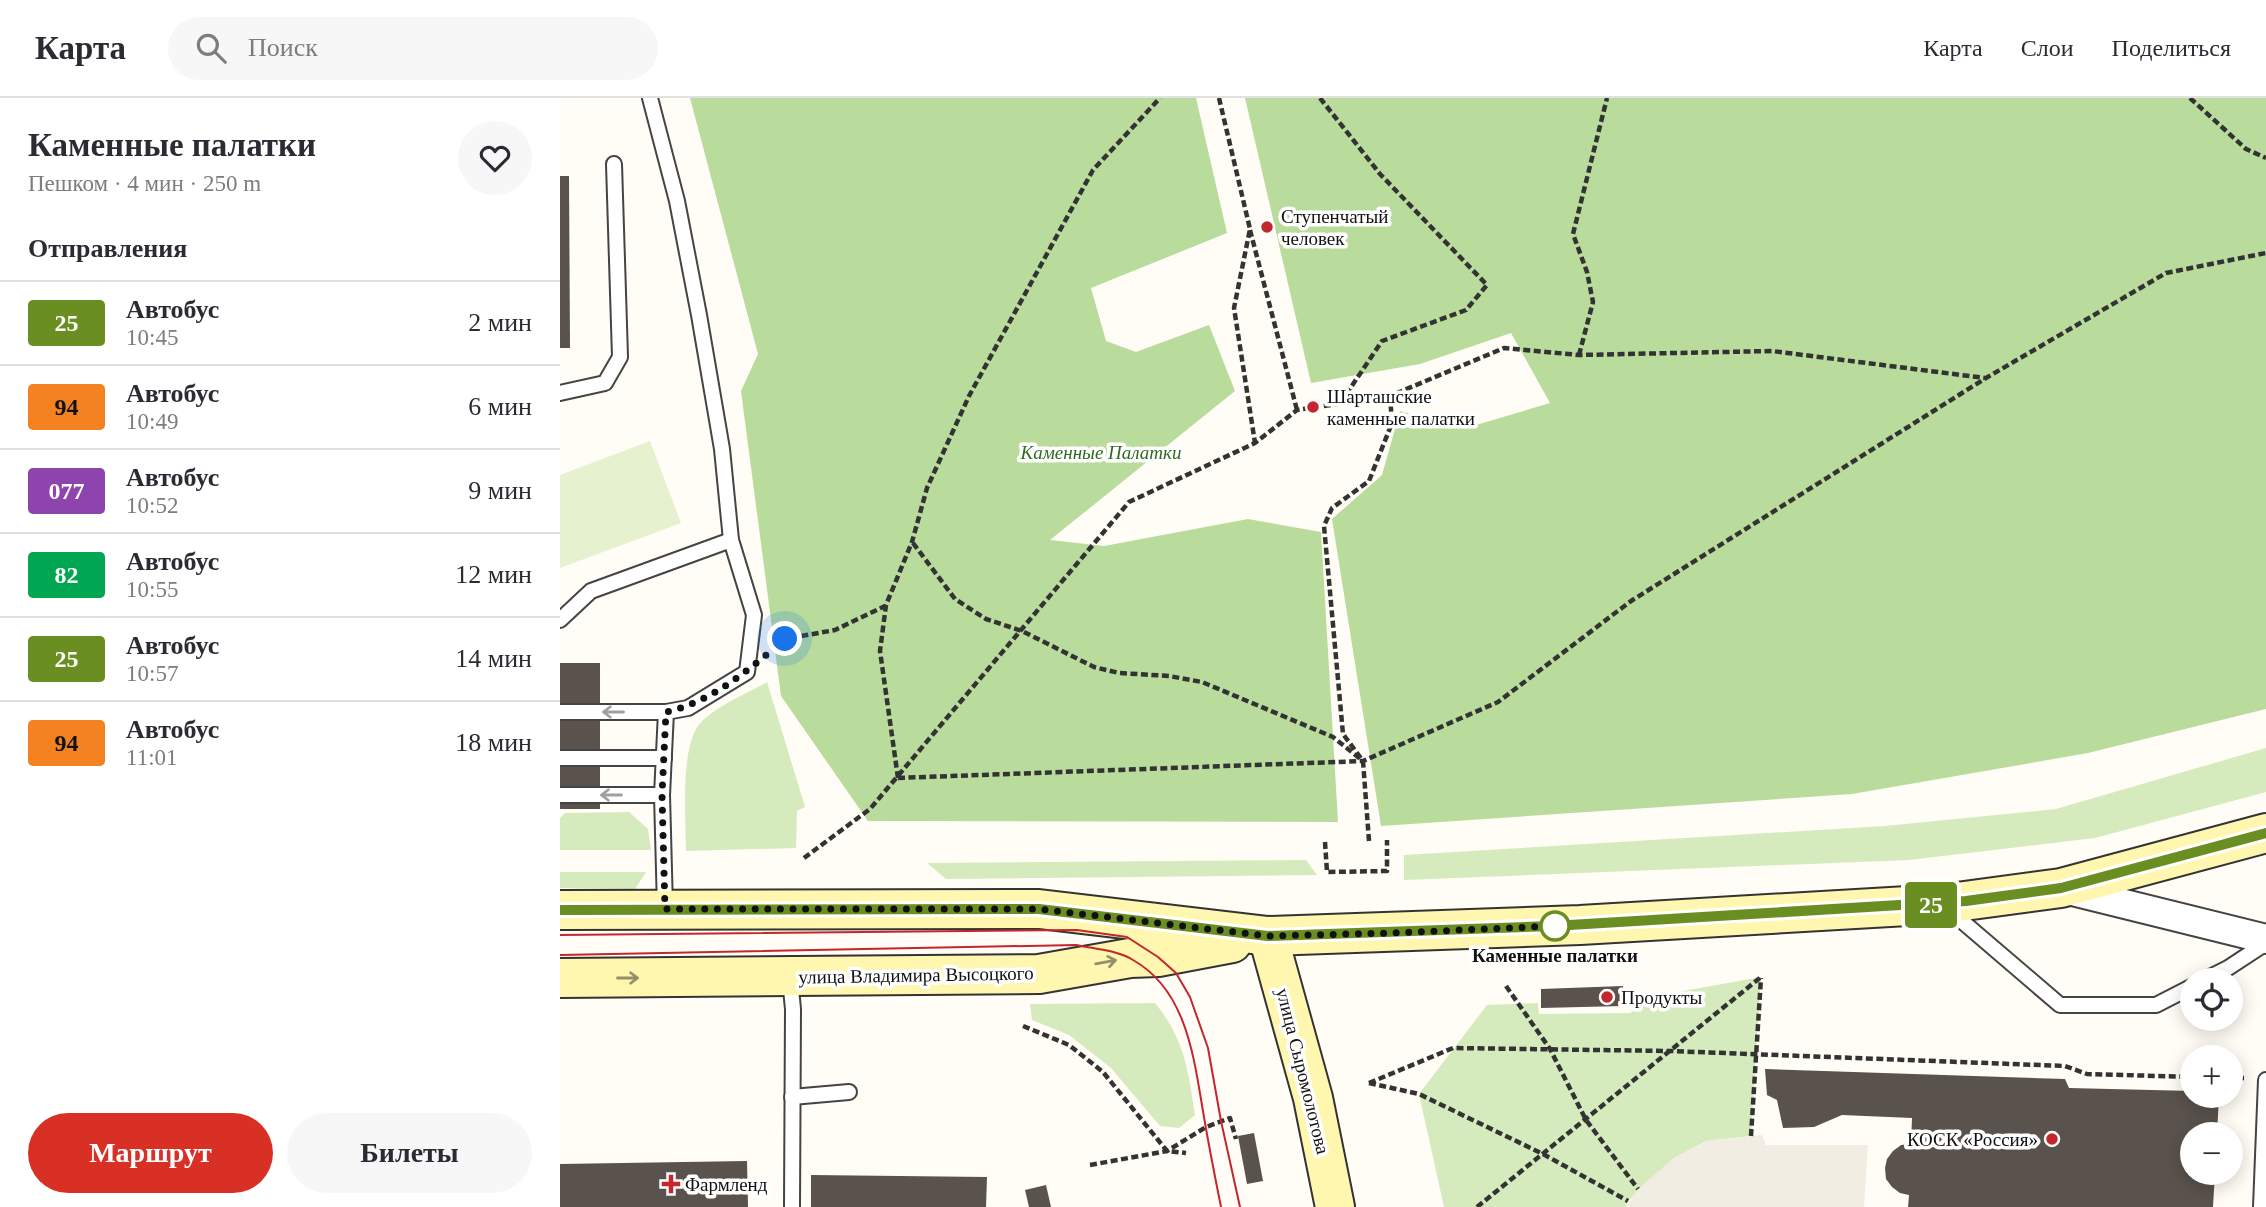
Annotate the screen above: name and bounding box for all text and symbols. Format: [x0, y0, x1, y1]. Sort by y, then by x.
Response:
search box [168, 17, 658, 80]
icon: search [192, 29, 230, 67]
text: Карта [35, 30, 126, 66]
text: Поиск [248, 33, 318, 62]
text: Карта [1923, 35, 1983, 61]
text: Слои [2021, 35, 2074, 61]
text: Поделиться [2112, 35, 2231, 61]
button: heart [458, 121, 532, 195]
text: Каменные палатки [28, 127, 316, 163]
text: Пешком · 4 мин · 250 m [28, 171, 261, 196]
place label: Ступенчатый человек [1281, 206, 1388, 249]
marker: Ступенчатый человек [1259, 219, 1275, 235]
text: Отправления [28, 234, 187, 263]
text: Автобус [126, 295, 219, 324]
text: 2 мин [468, 308, 532, 337]
text: 25 [55, 310, 79, 336]
text: 10:45 [126, 325, 178, 350]
text: Автобус [126, 379, 219, 408]
place label: Шарташские каменные палатки [1327, 386, 1475, 429]
text: 6 мин [468, 392, 532, 421]
text: 94 [55, 394, 79, 420]
marker: Шарташские каменные палатки [1305, 399, 1321, 415]
text: 10:49 [126, 409, 178, 434]
park label: Каменные Палатки [1020, 442, 1181, 463]
text: Автобус [126, 463, 219, 492]
text: 9 мин [468, 476, 532, 505]
text: 077 [49, 478, 85, 504]
text: 10:52 [126, 493, 178, 518]
text: Автобус [126, 547, 219, 576]
text: 12 мин [455, 560, 532, 589]
text: 82 [55, 562, 79, 588]
text: 10:55 [126, 577, 178, 602]
your location [767, 621, 802, 656]
text: Автобус [126, 631, 219, 660]
text: 14 мин [455, 644, 532, 673]
text: 25 [55, 646, 79, 672]
text: 10:57 [126, 661, 178, 686]
one-way arrow [602, 705, 625, 719]
text: Автобус [126, 715, 219, 744]
text: 18 мин [455, 728, 532, 757]
text: 94 [55, 730, 79, 756]
text: 11:01 [126, 745, 178, 770]
one-way arrow [600, 788, 623, 802]
line badge: 25 [1900, 882, 1962, 928]
text: 25 [1919, 892, 1943, 918]
marker: Каменные палатки [1540, 911, 1570, 941]
place label: Каменные палатки [1472, 945, 1638, 966]
one-way arrow [1095, 955, 1117, 968]
street label: улица Владимира Высоцкого [798, 962, 1034, 988]
map controls [2180, 968, 2243, 1185]
button: locate [2180, 968, 2243, 1031]
one-way arrow [616, 971, 639, 985]
street label: улица Сыромолотова [1272, 986, 1334, 1157]
place label: Продукты [1621, 987, 1703, 1008]
marker: Продукты [1599, 989, 1615, 1005]
button: + [2180, 1045, 2243, 1108]
button: Маршрут [28, 1113, 273, 1193]
button: Билеты [287, 1113, 532, 1193]
button: − [2180, 1122, 2243, 1185]
place label: КОСК «Россия» [1907, 1129, 2038, 1150]
marker: КОСК «Россия» [2044, 1131, 2060, 1147]
place label: Фармленд [685, 1174, 768, 1195]
marker: Фармленд [663, 1176, 679, 1192]

